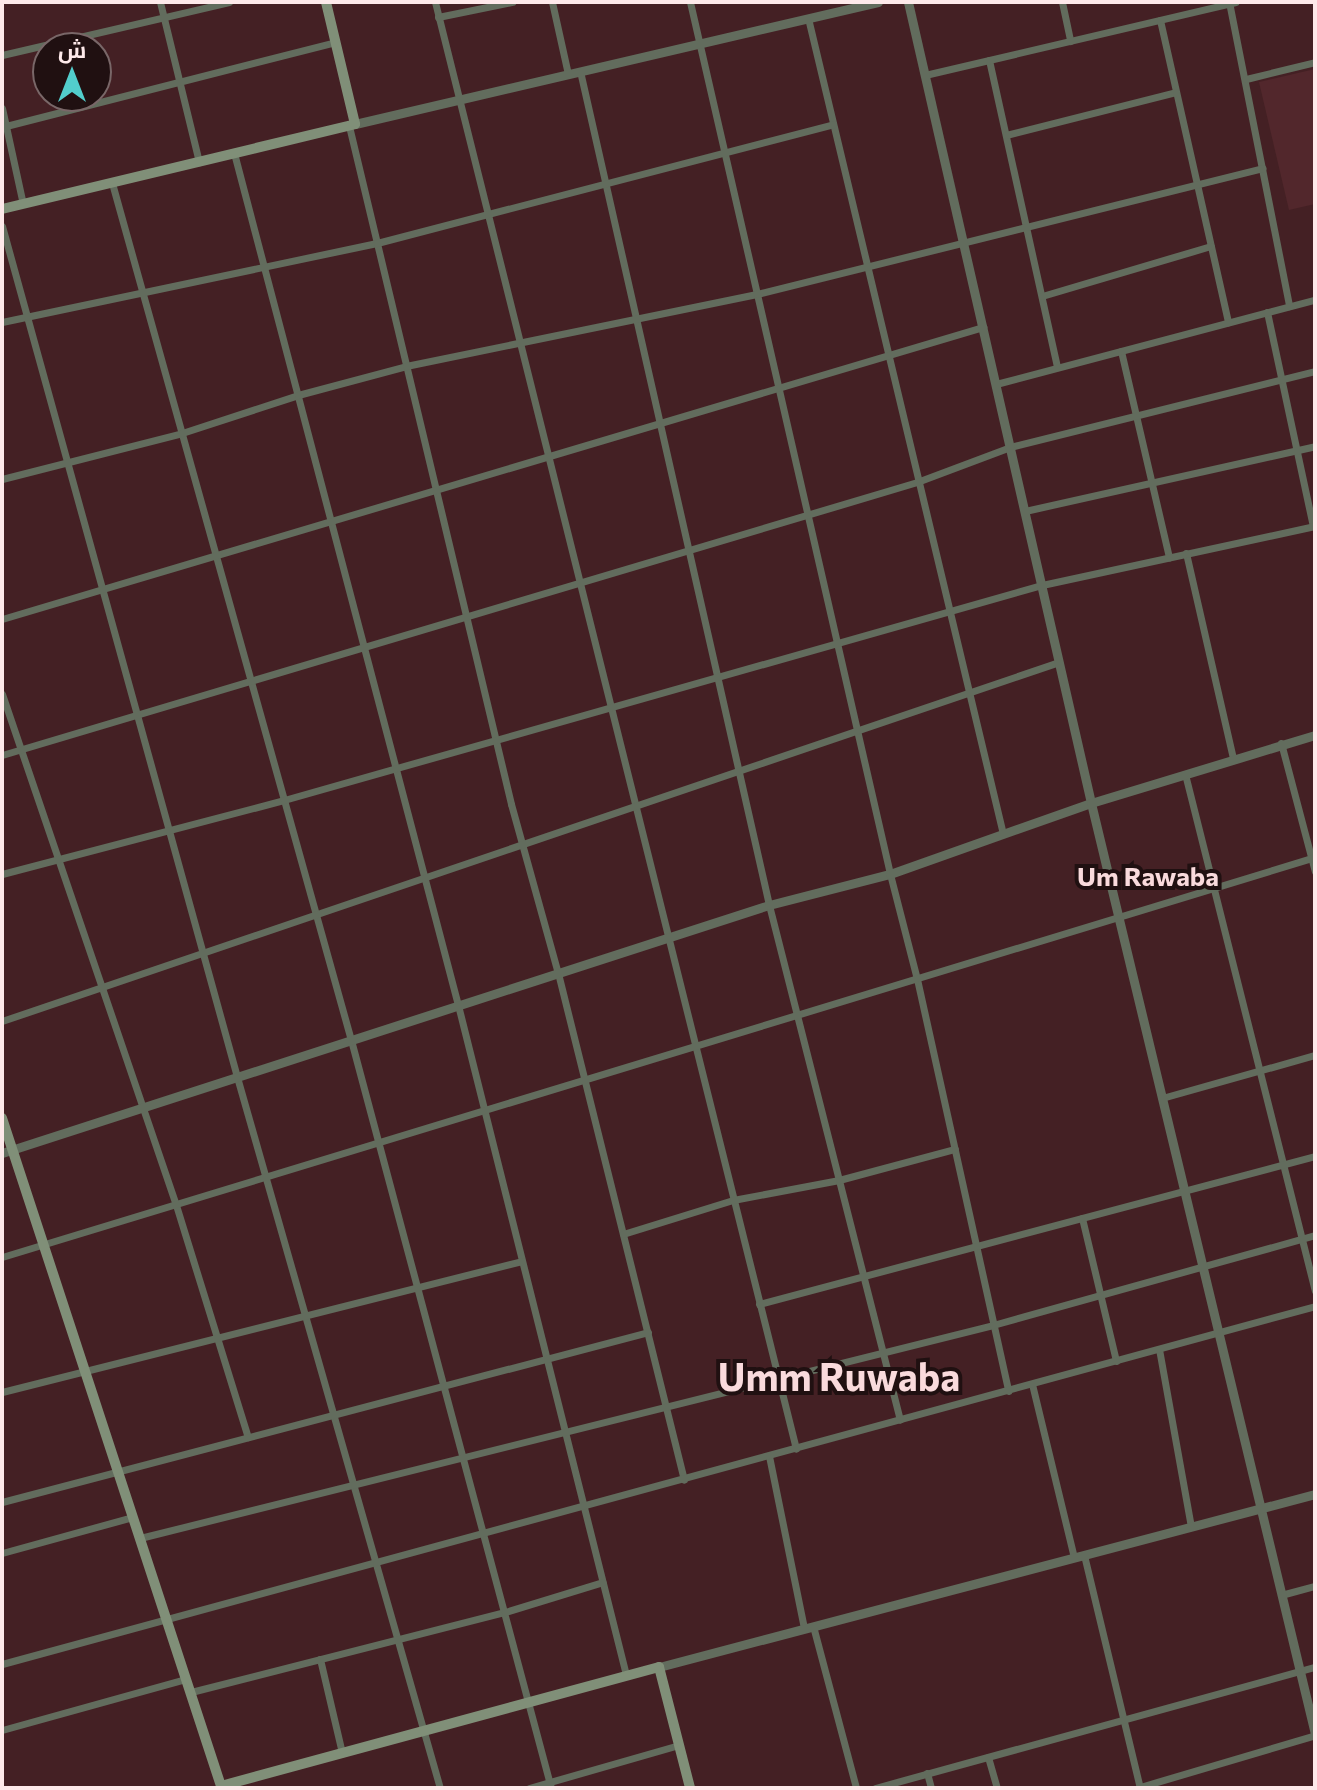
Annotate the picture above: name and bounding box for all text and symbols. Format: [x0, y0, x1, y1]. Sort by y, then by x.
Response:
north arrow [32, 32, 112, 112]
text: ش [58, 36, 86, 63]
district label: Um Rawaba [1077, 860, 1219, 892]
district label: Umm Ruwaba [718, 1353, 960, 1399]

